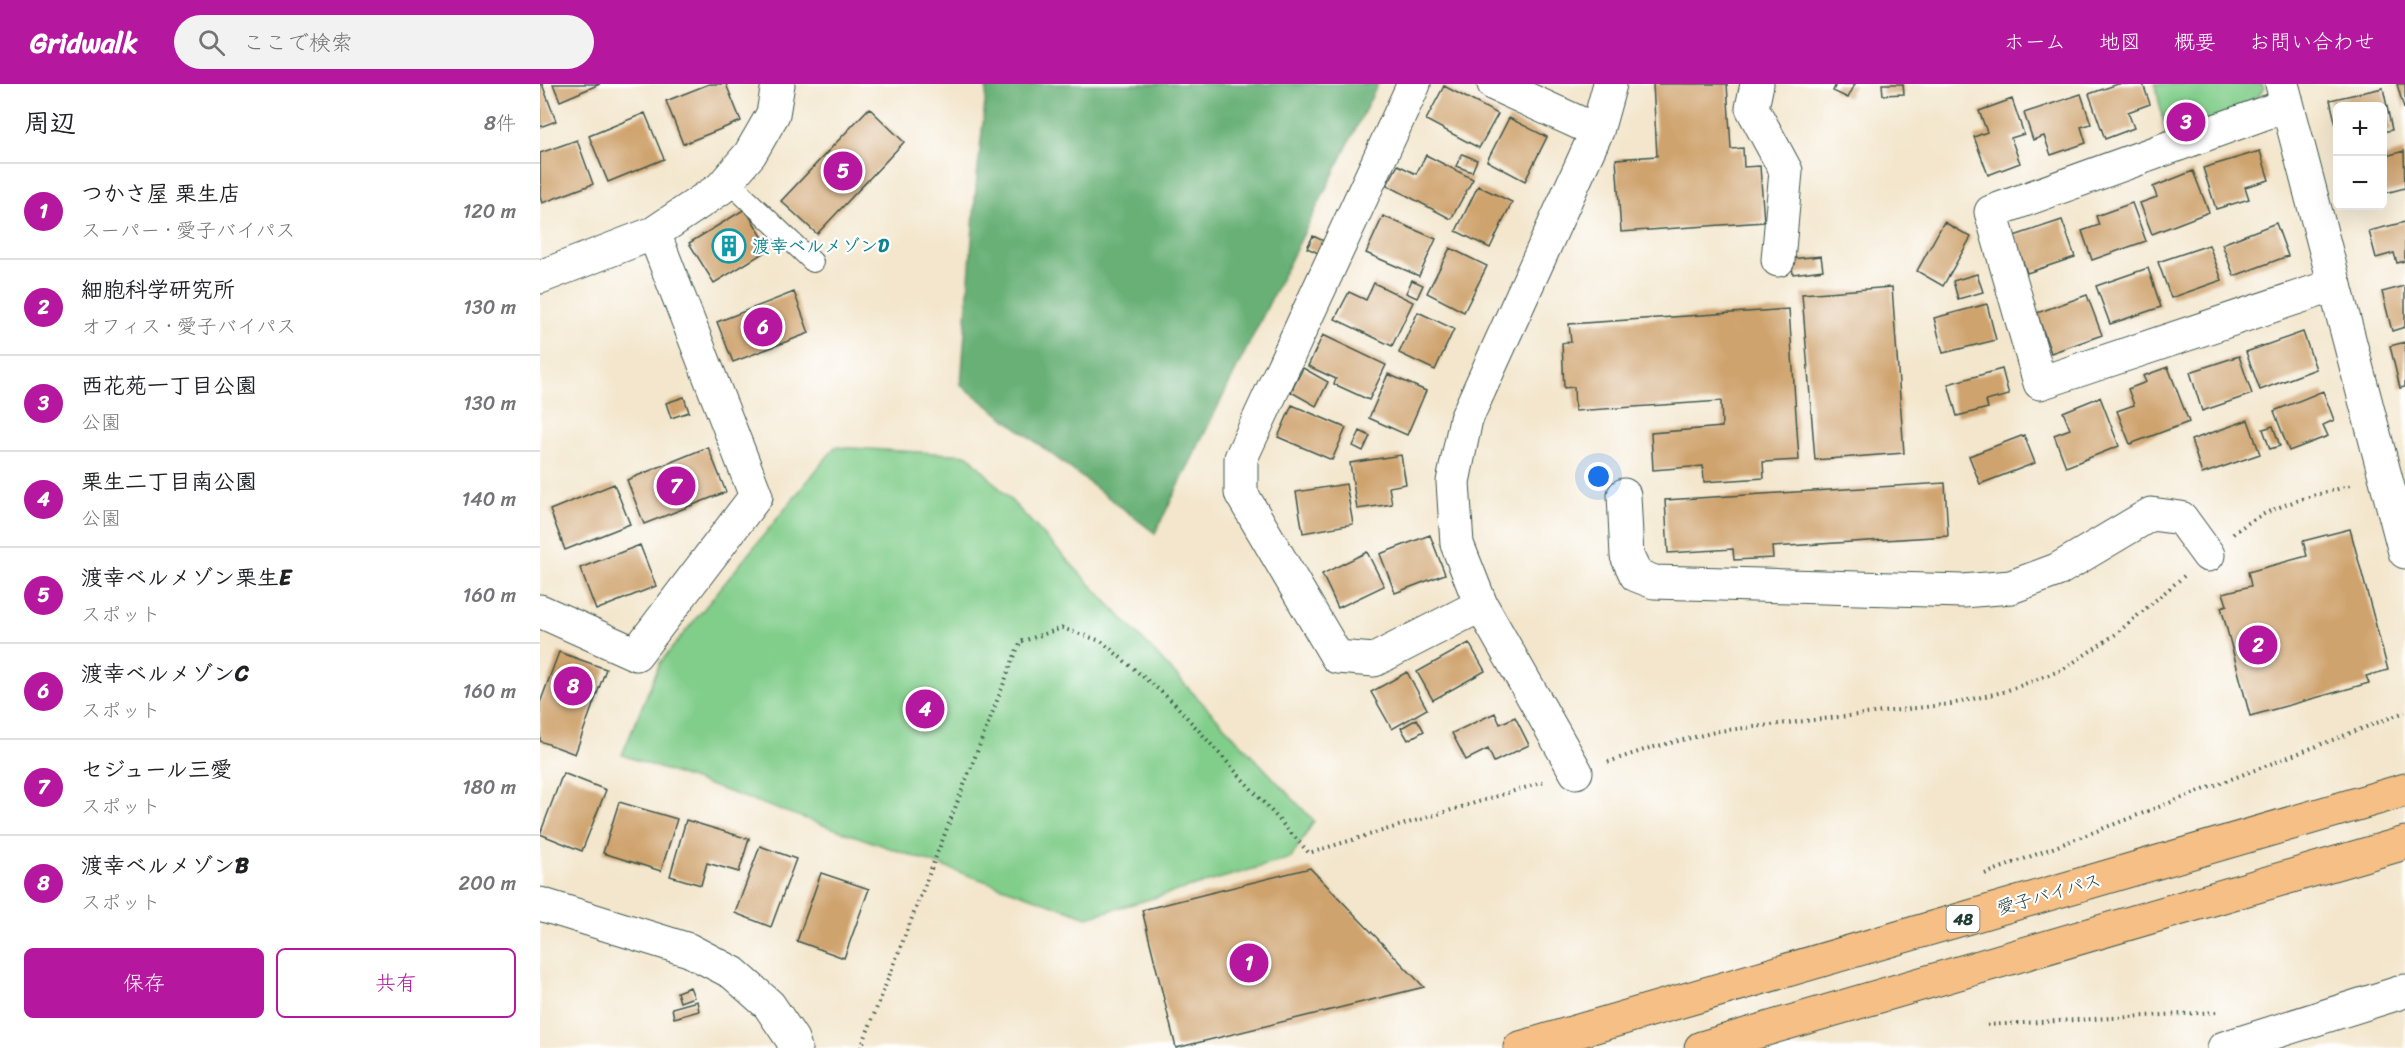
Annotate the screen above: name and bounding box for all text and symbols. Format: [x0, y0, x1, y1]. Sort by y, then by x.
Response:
search box [174, 15, 594, 69]
text: Gridwalk [30, 18, 138, 67]
text: ここで検索 [243, 23, 353, 62]
text: ホーム [2004, 23, 2066, 61]
text: 地図 [2099, 23, 2141, 61]
text: 概要 [2174, 23, 2216, 61]
text: お問い合わせ [2249, 23, 2375, 61]
icon: search [195, 26, 228, 59]
pin: 3 [2166, 99, 2206, 144]
text: 周辺 [24, 100, 76, 146]
map controls [2333, 102, 2387, 210]
button: + [2333, 102, 2387, 156]
text: 8件 [484, 106, 516, 141]
pin: 5 [824, 148, 862, 194]
button: − [2333, 156, 2387, 210]
text: つかさ屋 栗生店 [81, 174, 241, 213]
text: 1 [39, 194, 48, 229]
text: 120 m [463, 194, 516, 229]
text: スーパー · 愛子バイパス [81, 213, 296, 248]
building icon: 渡幸ベルメゾンD [711, 228, 747, 264]
place label: 渡幸ベルメゾンD [752, 230, 890, 262]
text: 細胞科学研究所 [81, 270, 235, 309]
text: 2 [38, 290, 49, 325]
text: 130 m [463, 290, 516, 325]
pin: 6 [744, 304, 782, 350]
text: オフィス · 愛子バイパス [81, 309, 296, 344]
text: 西花苑一丁目公園 [81, 366, 257, 405]
text: 3 [38, 386, 49, 421]
text: 130 m [463, 386, 516, 421]
text: 公園 [81, 405, 121, 440]
text: 栗生二丁目南公園 [81, 462, 257, 501]
your location [1584, 462, 1613, 491]
pin: 7 [656, 464, 696, 508]
text: 4 [37, 482, 50, 517]
text: 140 m [462, 482, 516, 517]
text: 公園 [81, 501, 121, 536]
text: 渡幸ベルメゾン栗生E [81, 558, 291, 597]
text: 5 [37, 578, 50, 613]
text: 160 m [463, 578, 516, 613]
text: スポット [81, 597, 161, 632]
pin: 2 [2238, 622, 2278, 668]
text: 渡幸ベルメゾンC [81, 654, 249, 693]
pin: 8 [554, 664, 592, 708]
text: 6 [38, 674, 49, 709]
text: 160 m [463, 674, 516, 709]
pin: 4 [906, 686, 944, 732]
text: スポット [81, 693, 161, 728]
text: セジュール三愛 [81, 750, 232, 789]
text: 7 [38, 770, 49, 805]
text: 180 m [462, 770, 516, 805]
text: スポット [81, 789, 161, 824]
text: 渡幸ベルメゾンB [81, 846, 249, 885]
street label: 愛子バイパス [1993, 864, 2105, 924]
text: 8 [37, 866, 50, 901]
text: 200 m [459, 866, 516, 901]
text: スポット [81, 885, 161, 920]
road number: 48 [1946, 906, 1980, 932]
pin: 1 [1230, 940, 1268, 986]
button: 保存 [24, 948, 264, 1018]
button: 共有 [276, 948, 516, 1018]

